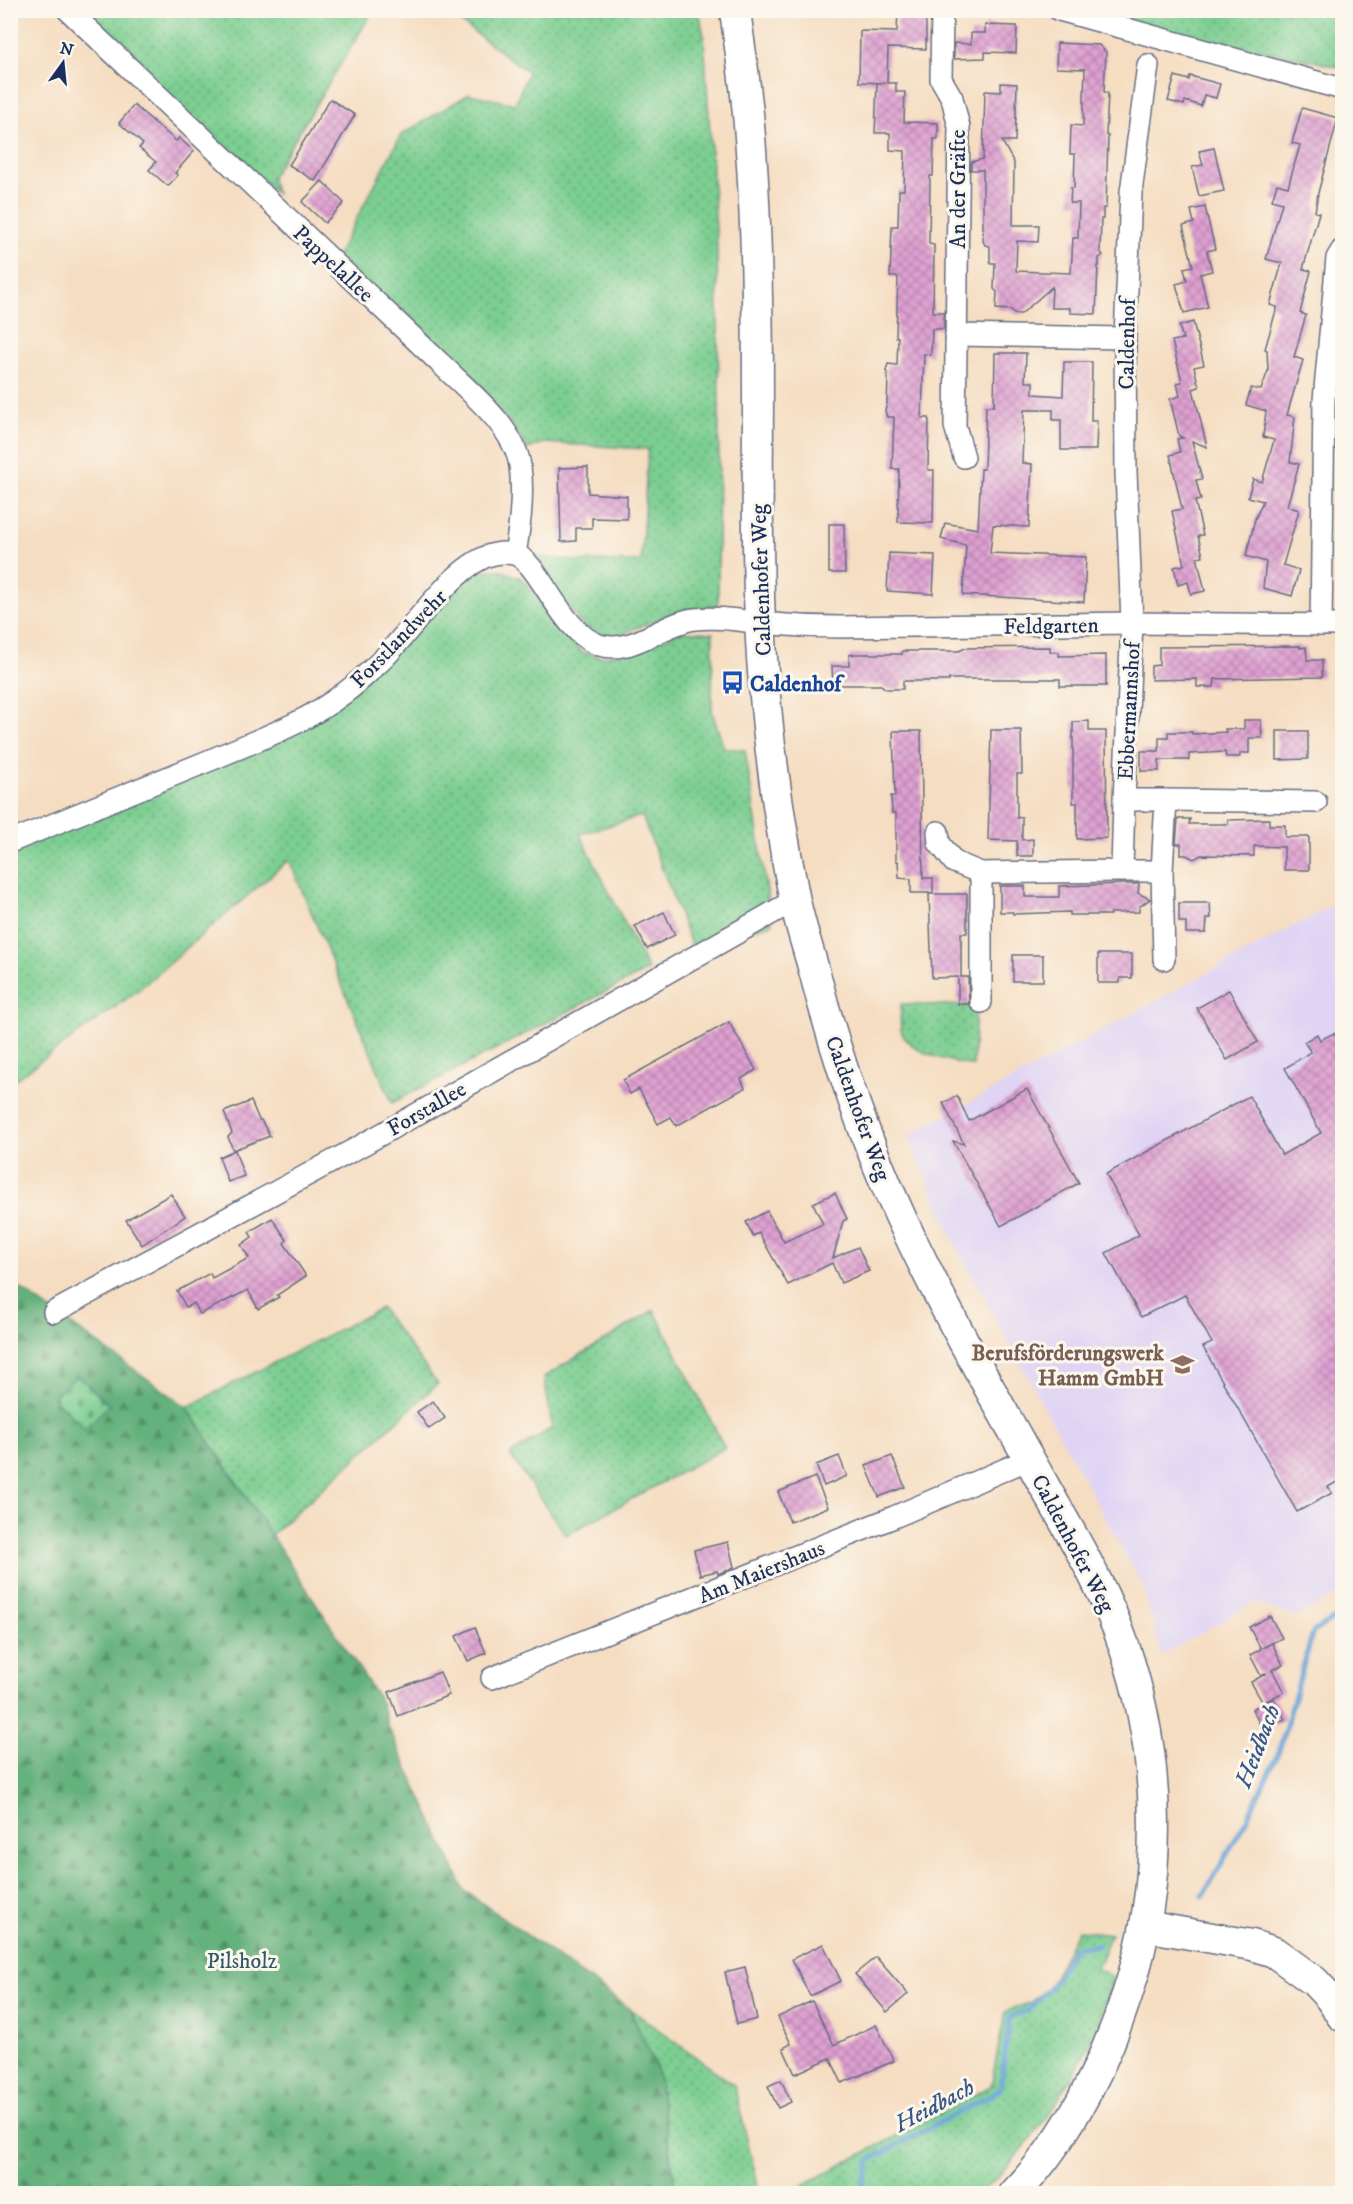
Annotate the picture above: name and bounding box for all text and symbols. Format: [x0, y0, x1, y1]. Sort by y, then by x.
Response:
north arrow [33, 33, 93, 93]
text: N [58, 38, 76, 61]
street label: An der Gräfte [945, 129, 972, 249]
street label: Pappelallee [287, 220, 379, 308]
street label: Caldenhof [1113, 294, 1142, 390]
street label: Caldenhofer Weg [745, 503, 778, 656]
street label: Forstlandwehr [345, 583, 453, 694]
street label: Feldgarten [1003, 612, 1100, 641]
street label: Ebbermannshof [1112, 637, 1147, 781]
bus stop icon: Caldenhof [719, 670, 745, 696]
place label: Caldenhof [750, 671, 845, 698]
street label: Caldenhofer Weg [819, 1032, 896, 1185]
street label: Forstallee [382, 1076, 471, 1143]
place label: Berufsförderungswerk Hamm GmbH [972, 1340, 1165, 1392]
school or university icon: Berufsförderungswerk Hamm GmbH [1169, 1352, 1195, 1378]
street label: Caldenhofer Weg [1025, 1470, 1120, 1617]
street label: Am Maiershaus [694, 1535, 829, 1610]
water label: Heidbach [1228, 1700, 1288, 1793]
park label: Pilsholz [207, 1948, 278, 1975]
water label: Heidbach [888, 2072, 980, 2140]

